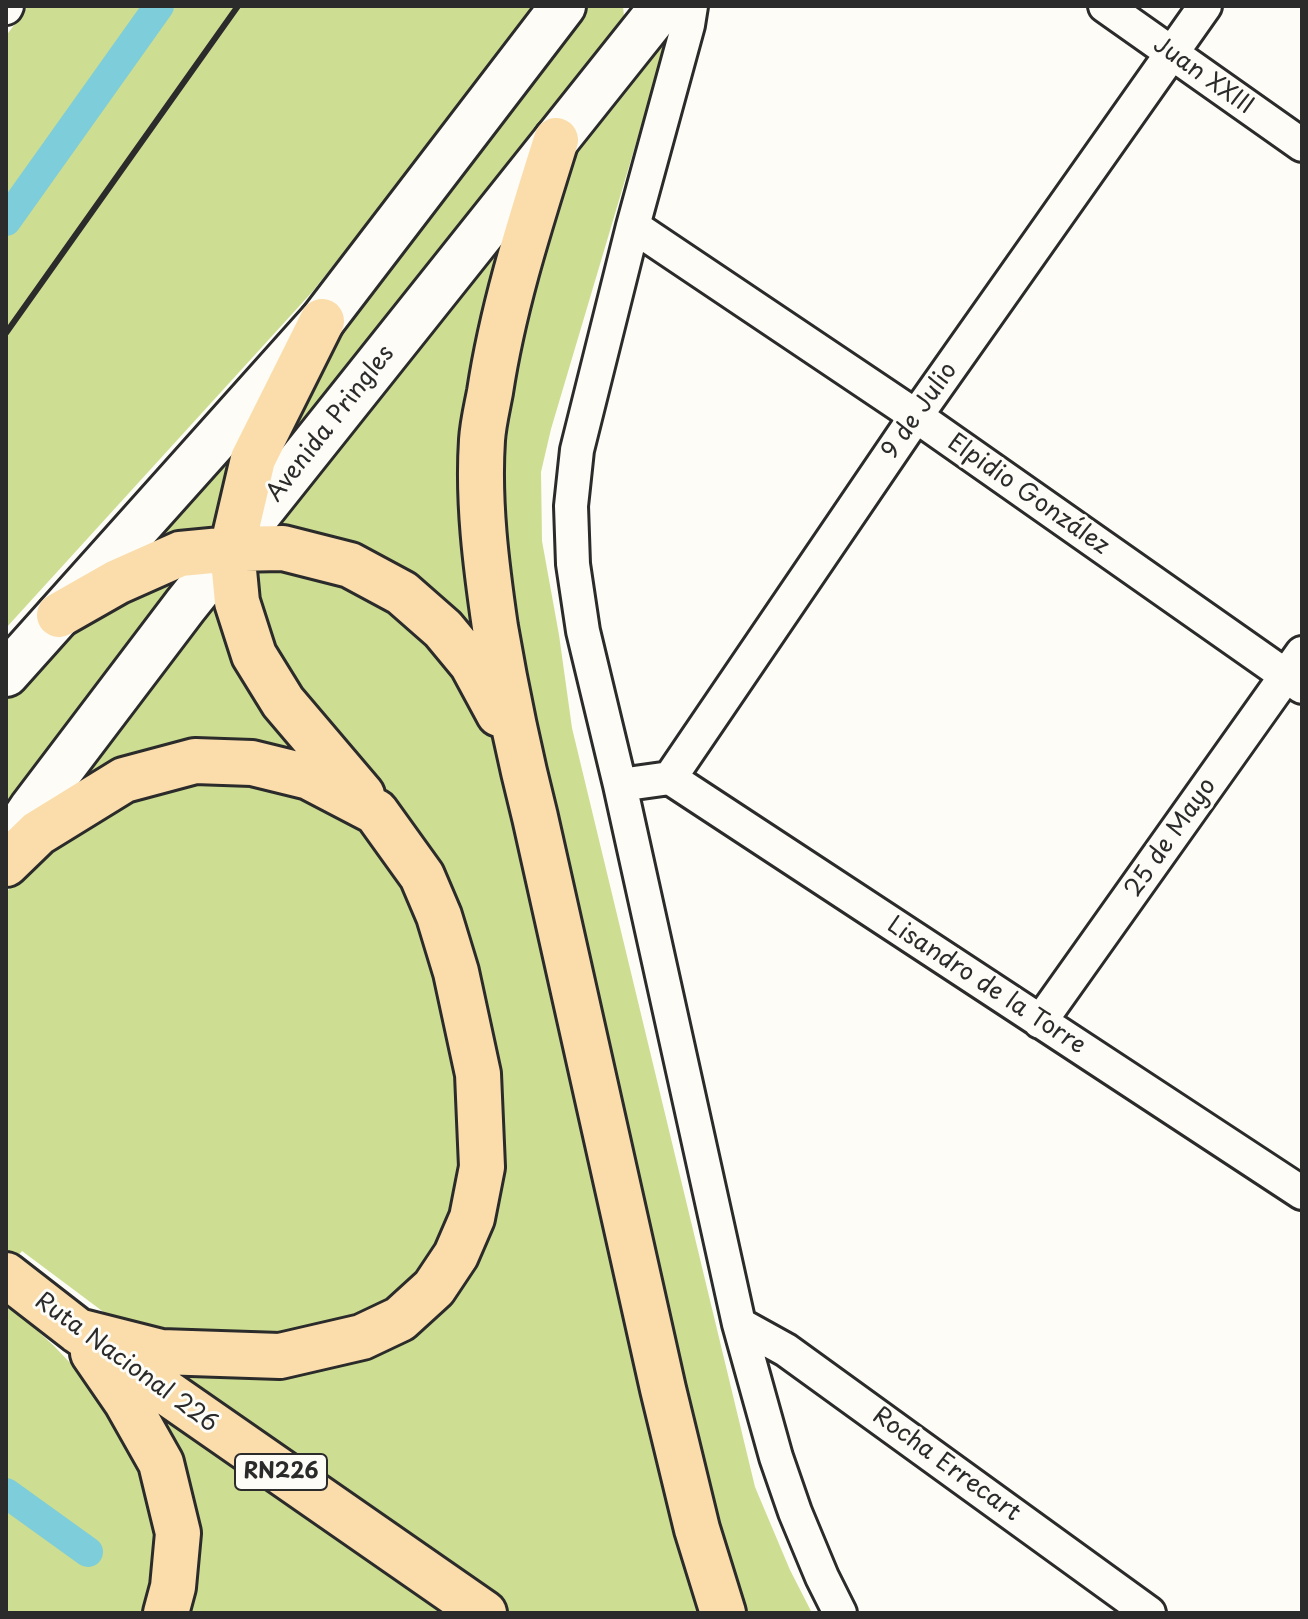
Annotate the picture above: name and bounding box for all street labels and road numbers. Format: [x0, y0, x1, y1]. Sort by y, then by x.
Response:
street label: Juan XXIII [1147, 31, 1259, 121]
street label: Avenida Pringles [261, 340, 401, 508]
street label: 9 de Julio [876, 357, 964, 465]
street label: Elpidio González [942, 429, 1114, 561]
street label: 25 de Mayo [1119, 773, 1223, 903]
street label: Lisandro de la Torre [881, 911, 1091, 1061]
street label: Ruta Nacional 226 [29, 1287, 223, 1439]
street label: Rocha Errecart [867, 1402, 1025, 1528]
road number: RN226 [235, 1454, 327, 1490]

